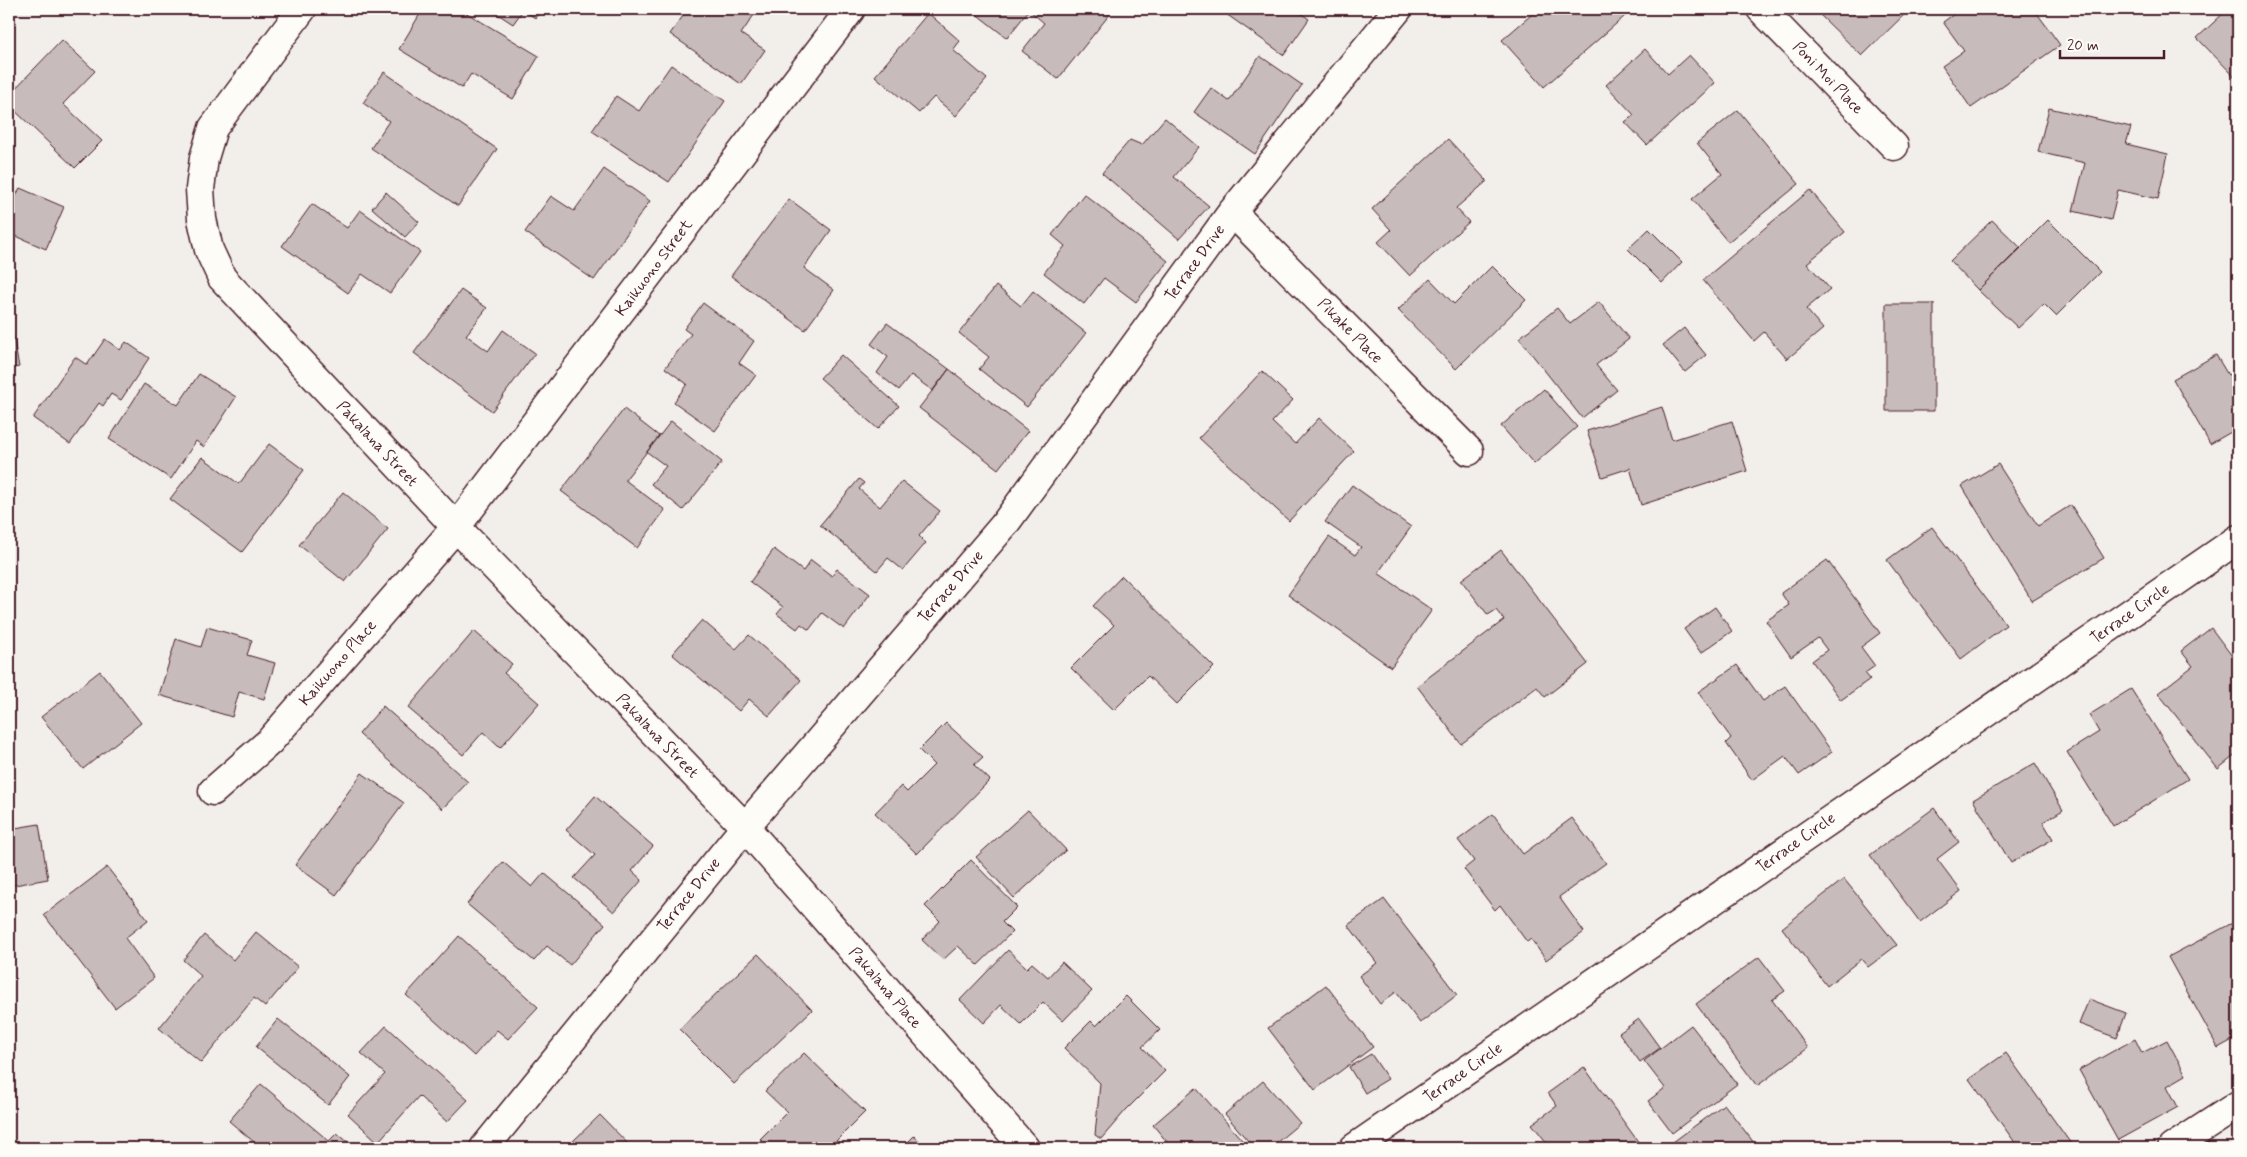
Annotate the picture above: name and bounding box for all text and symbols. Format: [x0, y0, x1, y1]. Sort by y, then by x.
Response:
scale bar [2060, 28, 2163, 60]
text: 20 m [2067, 36, 2099, 56]
street label: Poni Moi Place [1788, 37, 1868, 119]
street label: Kaikuono Street [611, 215, 698, 321]
street label: Terrace Drive [1160, 220, 1230, 306]
street label: Pikake Place [1313, 294, 1387, 368]
street label: Pakalana Street [332, 396, 422, 492]
street label: Terrace Drive [913, 546, 989, 628]
street label: Terrace Circle [2086, 579, 2174, 649]
street label: Kaikuono Place [295, 615, 381, 711]
street label: Pakalana Street [611, 689, 703, 783]
street label: Terrace Circle [1752, 808, 1840, 878]
street label: Terrace Drive [652, 853, 726, 937]
street label: Pakalana Place [844, 943, 927, 1034]
street label: Terrace Circle [1419, 1038, 1507, 1108]

